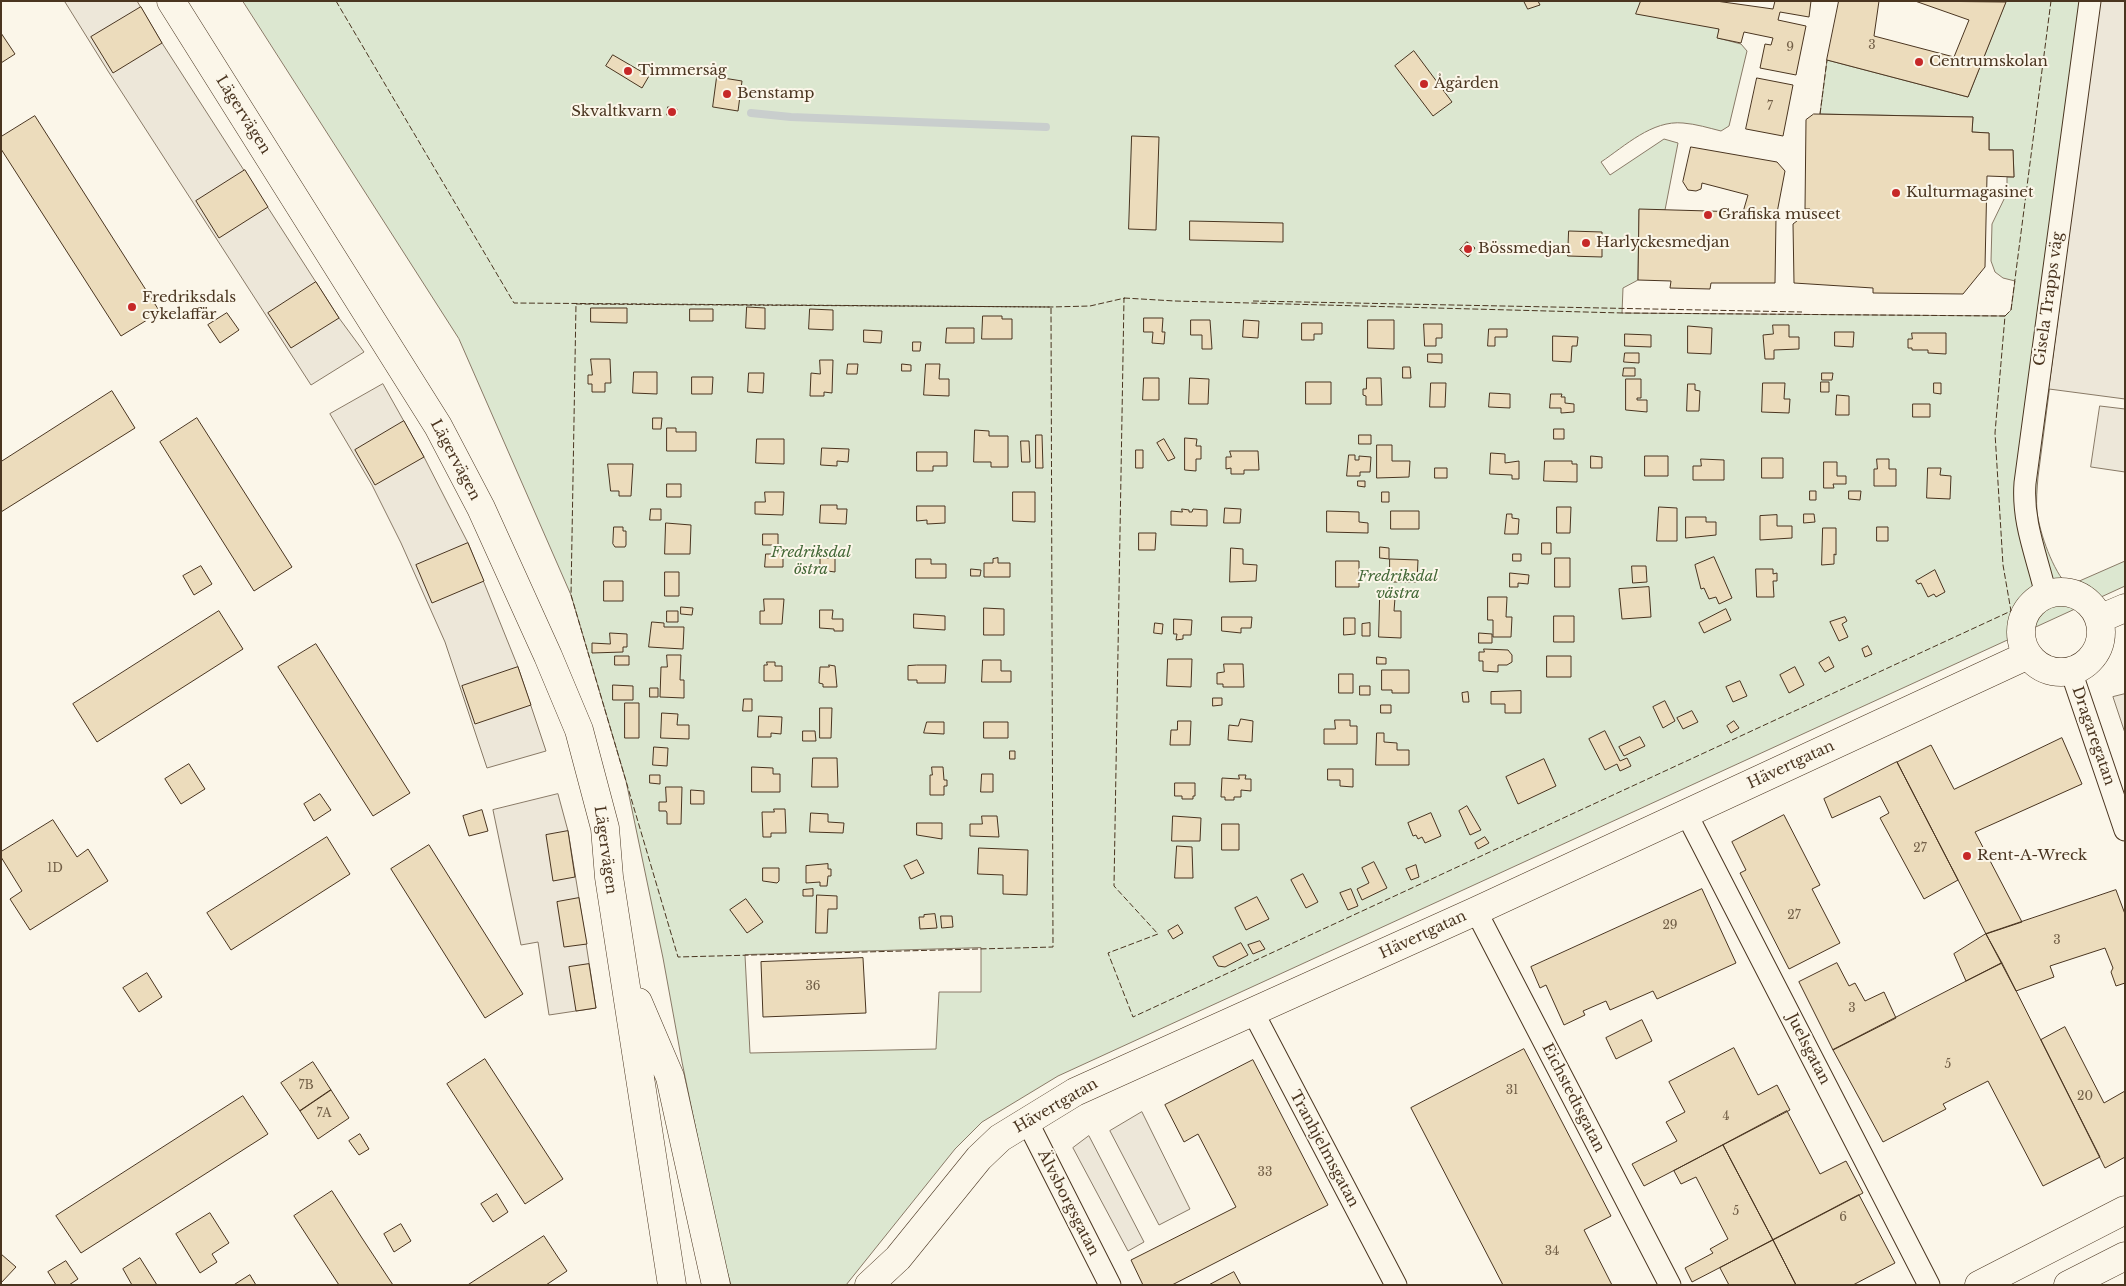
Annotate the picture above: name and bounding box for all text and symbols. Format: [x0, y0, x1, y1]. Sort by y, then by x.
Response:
house number: 3 [1868, 39, 1876, 53]
house number: 9 [1786, 41, 1794, 55]
place label: Centrumskolan [1929, 53, 2048, 71]
marker: Centrumskolan [1913, 56, 1925, 68]
place label: Timmersåg [638, 62, 727, 80]
marker: Timmersåg [622, 65, 634, 77]
street label: Lägervägen [212, 72, 274, 158]
place label: Ågården [1434, 75, 1499, 93]
marker: Ågården [1418, 78, 1430, 90]
place label: Benstamp [737, 85, 815, 103]
marker: Benstamp [721, 88, 733, 100]
house number: 7 [1767, 100, 1773, 114]
place label: Skvaltkvarn [571, 103, 662, 121]
marker: Skvaltkvarn [666, 106, 678, 118]
place label: Kulturmagasinet [1906, 184, 2034, 202]
marker: Kulturmagasinet [1890, 187, 1902, 199]
place label: Grafiska museet [1718, 206, 1841, 224]
marker: Grafiska museet [1702, 209, 1714, 221]
street label: Gisela Trapps väg [2031, 231, 2067, 367]
place label: Harlyckesmedjan [1596, 234, 1730, 252]
marker: Harlyckesmedjan [1580, 237, 1592, 249]
place label: Bössmedjan [1478, 240, 1571, 258]
marker: Bössmedjan [1462, 243, 1474, 255]
place label: Fredriksdals cykelaffär [142, 289, 236, 324]
marker: Fredriksdals cykelaffär [126, 301, 138, 313]
street label: Lägervägen [426, 416, 484, 504]
park label: Fredriksdal östra [771, 544, 851, 579]
park label: Fredriksdal västra [1358, 568, 1438, 603]
street label: Dragaregatan [2068, 684, 2118, 788]
street label: Hävertgatan [1745, 737, 1837, 793]
street label: Lägervägen [590, 805, 620, 895]
house number: 27 [1913, 842, 1927, 856]
place label: Rent-A-Wreck [1977, 847, 2087, 865]
marker: Rent-A-Wreck [1961, 850, 1973, 862]
house number: 1D [47, 862, 63, 876]
street label: Hävertgatan [1377, 907, 1469, 963]
house number: 27 [1787, 909, 1801, 923]
house number: 29 [1662, 919, 1678, 933]
house number: 3 [2053, 934, 2061, 948]
house number: 36 [805, 980, 821, 994]
house number: 3 [1848, 1002, 1856, 1016]
street label: Juelsgatan [1782, 1010, 1834, 1088]
street label: Eichstedtsgatan [1538, 1041, 1608, 1155]
house number: 5 [1945, 1058, 1951, 1072]
street label: Hävertgatan [1011, 1075, 1101, 1137]
house number: 7B [298, 1079, 314, 1093]
house number: 31 [1506, 1084, 1518, 1098]
street label: Tranhjelmsgatan [1286, 1088, 1362, 1210]
house number: 20 [2077, 1090, 2093, 1104]
house number: 7A [317, 1107, 331, 1121]
house number: 4 [1722, 1110, 1730, 1124]
street label: Älvsborgsgatan [1034, 1147, 1102, 1259]
house number: 33 [1258, 1166, 1272, 1180]
house number: 5 [1733, 1205, 1739, 1219]
house number: 6 [1839, 1211, 1847, 1225]
house number: 34 [1545, 1245, 1559, 1259]

